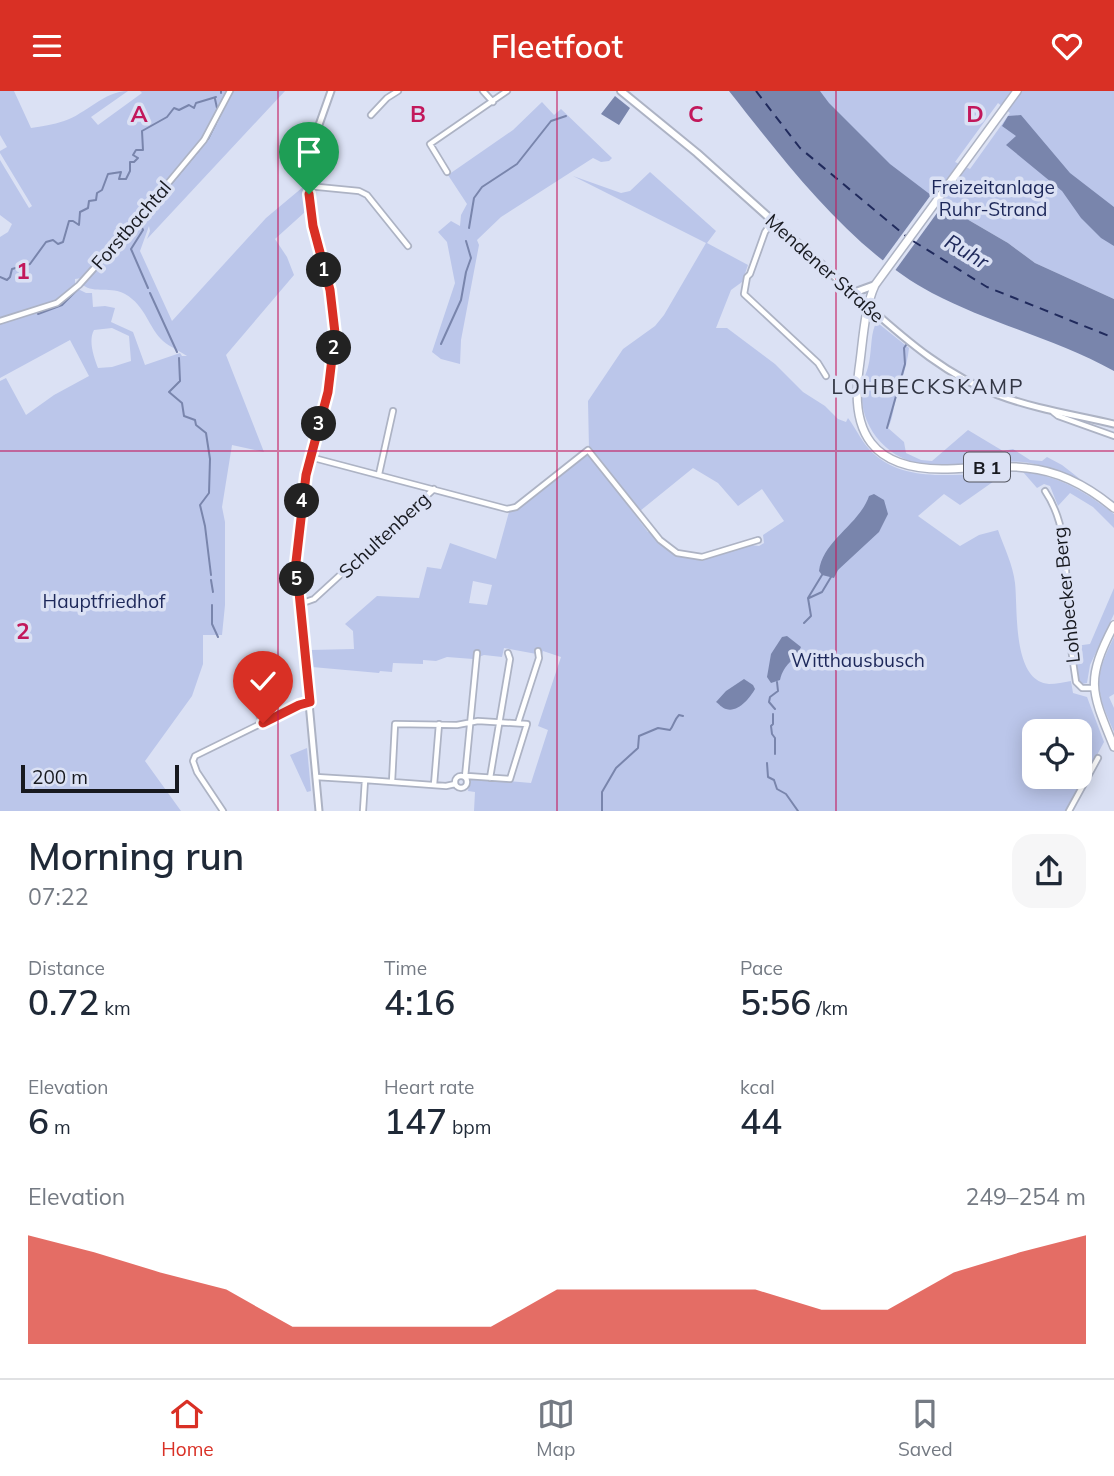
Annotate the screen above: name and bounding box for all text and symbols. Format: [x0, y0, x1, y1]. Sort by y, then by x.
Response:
text: Fleetfoot [491, 26, 623, 66]
icon: menu [28, 27, 66, 65]
icon: heart [1048, 27, 1086, 65]
text: A [130, 99, 148, 128]
text: B [410, 99, 426, 128]
text: C [688, 99, 704, 128]
text: D [966, 99, 984, 128]
pin [279, 122, 339, 194]
icon: arrive [290, 133, 328, 171]
park label: Freizeitanlage Ruhr-Strand [931, 175, 1055, 221]
street label: Forstbachtal [86, 176, 176, 274]
street label: Mendener Straße [761, 208, 889, 328]
water label: Ruhr [940, 228, 995, 275]
pin: 1 [306, 253, 342, 287]
text: 1 [16, 256, 30, 285]
text: 1 [318, 257, 329, 281]
pin: 2 [316, 331, 352, 365]
text: 2 [328, 335, 339, 359]
district label: LOHBECKSKAMP [831, 373, 1025, 399]
pin: 3 [302, 407, 336, 441]
text: 3 [313, 411, 324, 435]
road number: B 1 [964, 453, 1010, 481]
pin: 4 [284, 483, 320, 519]
street label: Schultenberg [333, 487, 435, 583]
text: 4 [296, 488, 307, 512]
street label: Lohbecker Berg [1047, 526, 1085, 664]
pin: 5 [280, 561, 314, 596]
text: 5 [291, 566, 302, 590]
park label: Hauptfriedhof [43, 589, 166, 613]
text: 2 [16, 616, 30, 645]
park label: Witthausbusch [791, 648, 925, 672]
pin [233, 651, 293, 723]
icon: check [244, 662, 282, 700]
map controls [1022, 719, 1092, 789]
button: locate [1022, 719, 1092, 789]
scale bar [21, 762, 178, 794]
text: 200 m [32, 765, 88, 789]
text: Morning run [28, 832, 244, 880]
button: share [1012, 834, 1086, 908]
text: 07:22 [28, 882, 88, 911]
text: Distance [28, 956, 105, 980]
text: Time [384, 956, 427, 980]
text: Pace [740, 956, 783, 980]
text: 0.72 [28, 980, 99, 1024]
text: 4:16 [384, 980, 455, 1024]
text: 5:56 [740, 980, 811, 1024]
text: km [99, 996, 131, 1020]
text: /km [811, 996, 848, 1020]
text: Elevation [28, 1075, 108, 1099]
text: Heart rate [384, 1075, 474, 1099]
text: kcal [740, 1075, 775, 1099]
text: 6 [28, 1099, 49, 1143]
text: 147 [384, 1099, 447, 1143]
text: 44 [740, 1099, 782, 1143]
text: m [49, 1115, 71, 1139]
text: bpm [447, 1115, 491, 1139]
text: Elevation [28, 1182, 125, 1211]
text: 249–254 m [965, 1182, 1086, 1211]
tab: Home [161, 1395, 214, 1461]
tab: Map [536, 1395, 575, 1461]
tab: Saved [898, 1395, 953, 1461]

